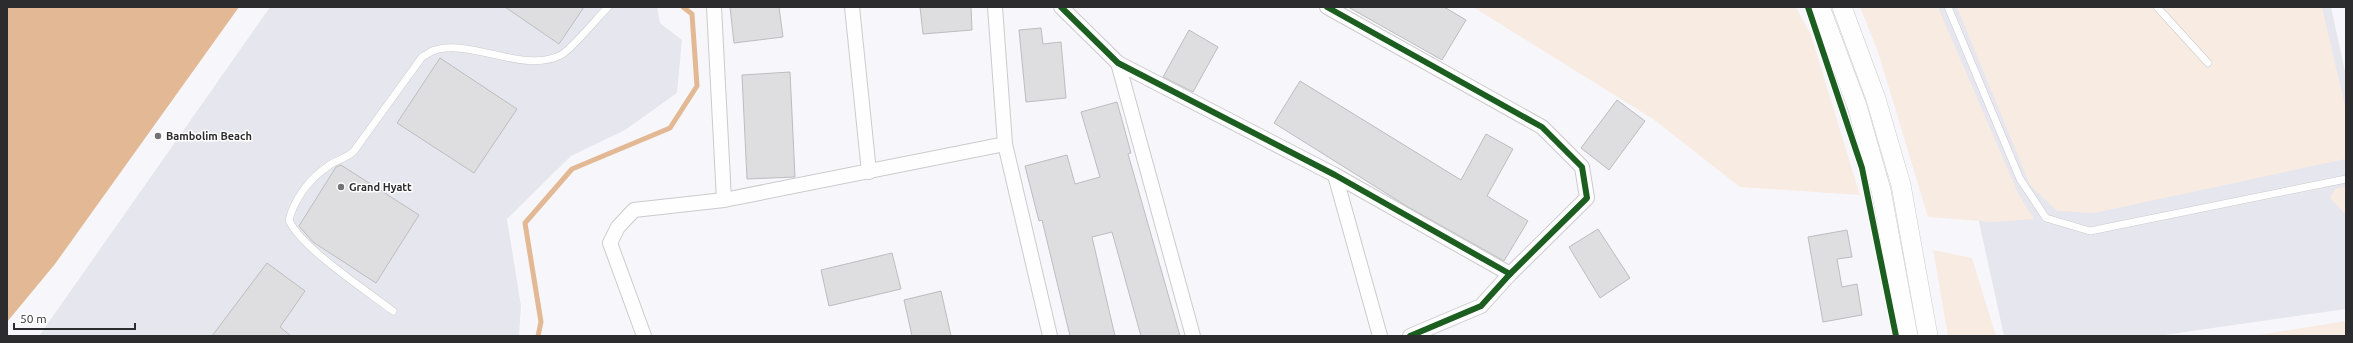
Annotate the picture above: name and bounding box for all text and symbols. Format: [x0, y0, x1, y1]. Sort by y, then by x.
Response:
place label: Bambolim Beach [166, 130, 252, 142]
marker: Bambolim Beach [153, 131, 163, 141]
place label: Grand Hyatt [349, 181, 412, 193]
marker: Grand Hyatt [336, 182, 346, 192]
scale bar [14, 305, 135, 331]
text: 50 m [20, 312, 47, 325]

